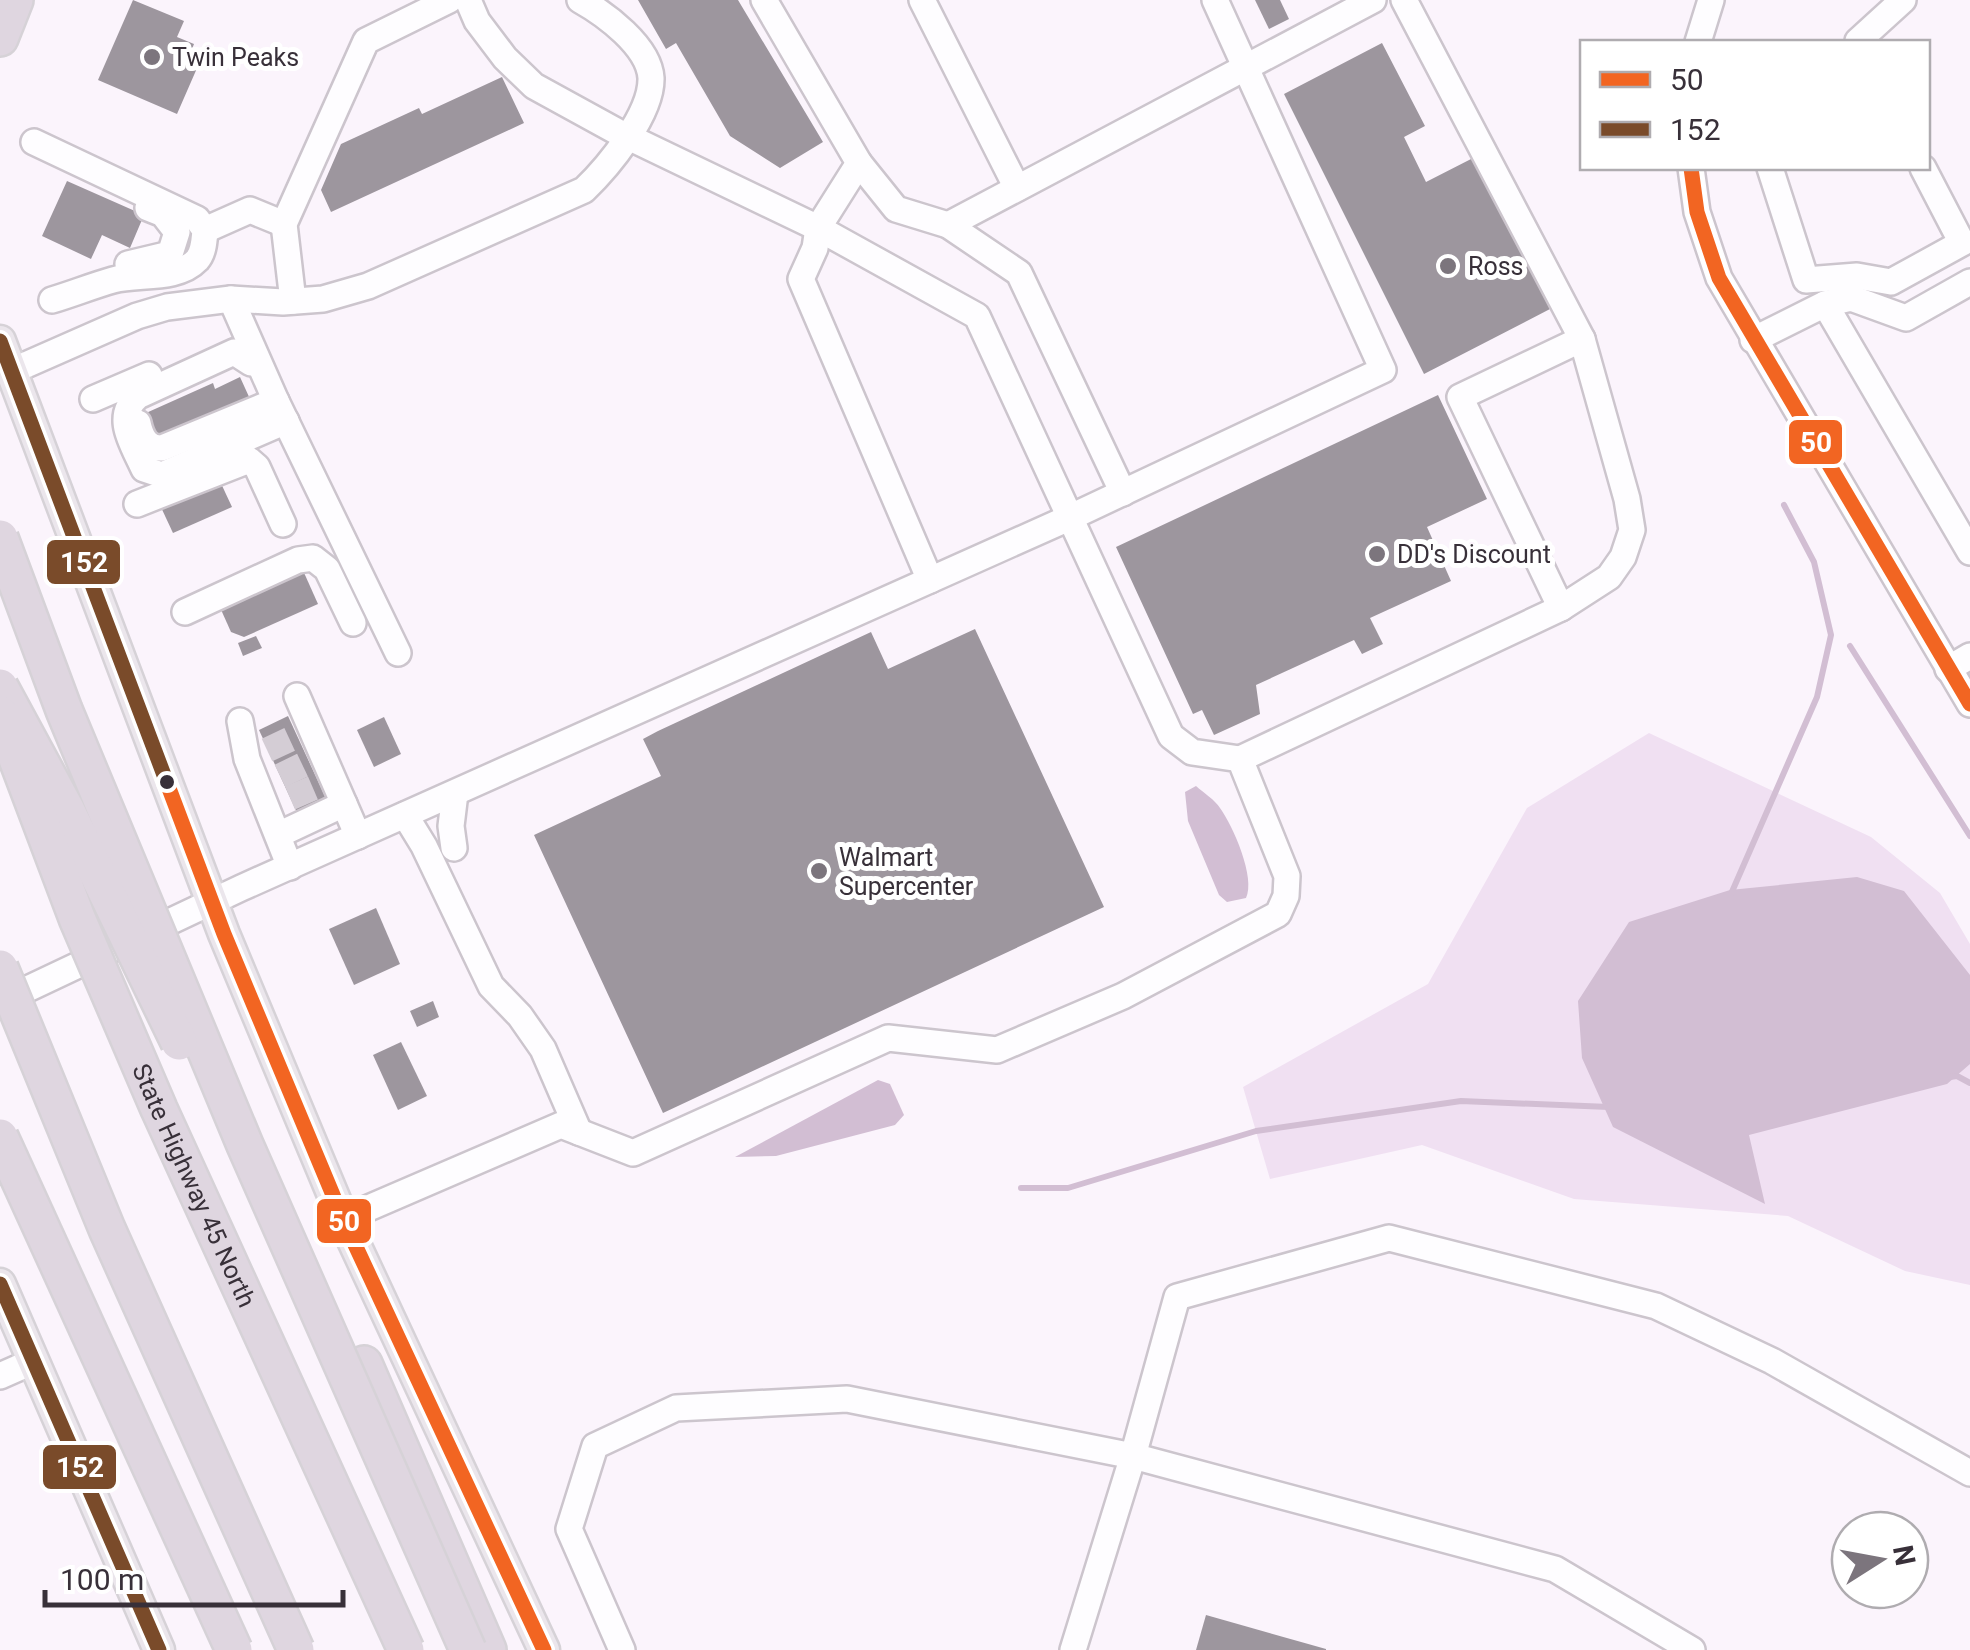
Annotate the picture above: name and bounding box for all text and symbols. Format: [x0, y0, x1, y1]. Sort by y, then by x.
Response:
legend [1580, 40, 1930, 170]
place label: Twin Peaks [172, 43, 299, 72]
marker: Twin Peaks [141, 46, 163, 68]
text: 50 [1670, 62, 1704, 97]
text: 152 [1670, 112, 1721, 147]
place label: Ross [1468, 252, 1523, 281]
marker: Ross [1437, 255, 1459, 277]
line badge: 50 [1787, 418, 1844, 466]
text: 50 [1800, 426, 1832, 459]
line badge: 152 [45, 538, 122, 586]
place label: DD's Discount [1397, 540, 1551, 569]
marker: DD's Discount [1366, 543, 1388, 565]
text: 152 [60, 546, 108, 579]
unlabelled marker [157, 772, 177, 792]
place label: Walmart Supercenter [839, 843, 974, 901]
marker: Walmart Supercenter [808, 860, 830, 882]
street label: State Highway 45 North [127, 1059, 262, 1312]
line badge: 50 [315, 1197, 373, 1245]
text: 50 [328, 1205, 360, 1238]
line badge: 152 [41, 1443, 118, 1491]
text: 152 [56, 1451, 104, 1484]
north arrow [1830, 1510, 1930, 1610]
text: N [1886, 1542, 1922, 1568]
scale bar [45, 1545, 342, 1607]
text: 100 m [60, 1562, 144, 1597]

